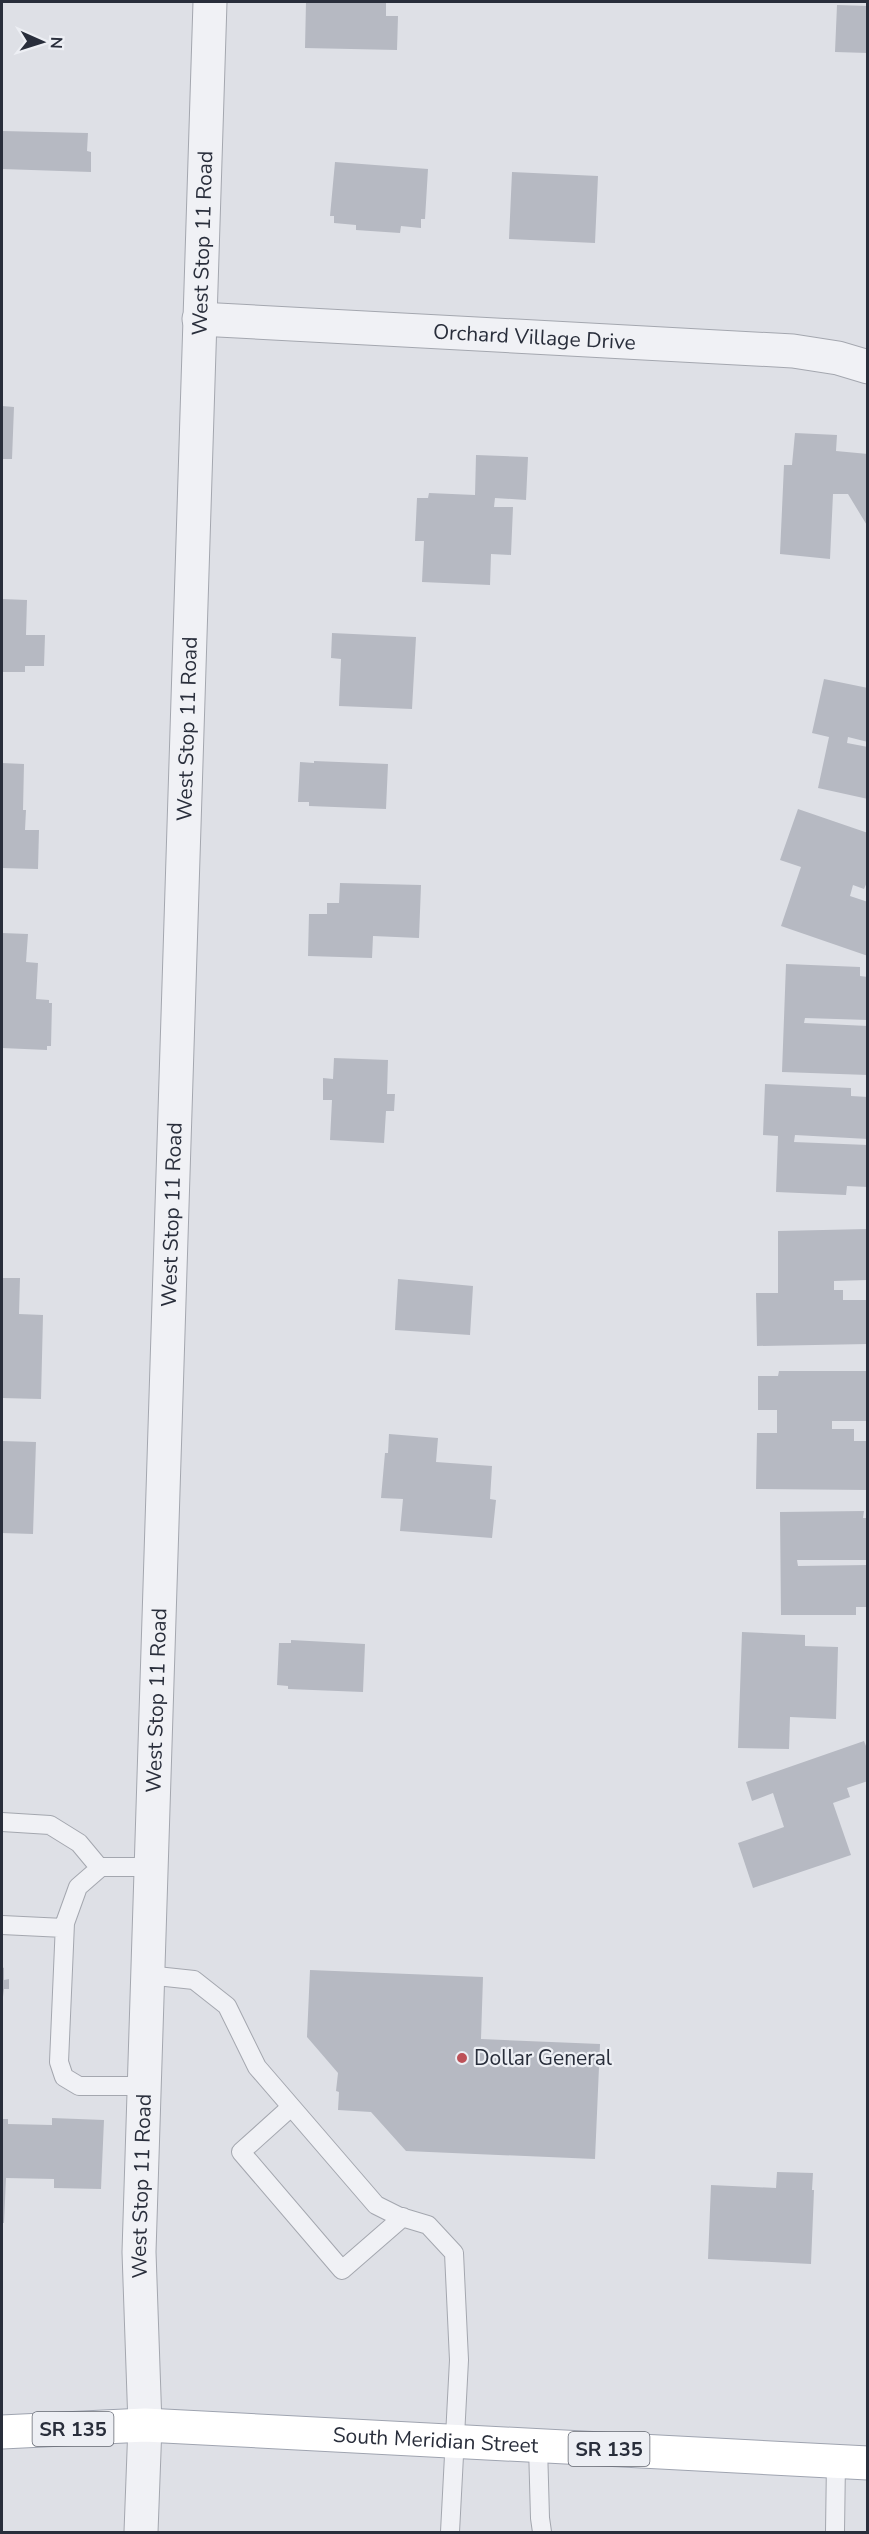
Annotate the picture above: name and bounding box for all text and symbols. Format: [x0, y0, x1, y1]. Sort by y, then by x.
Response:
north arrow [12, 12, 72, 72]
text: N [45, 36, 67, 49]
street label: West Stop 11 Road [185, 150, 219, 336]
street label: Orchard Village Drive [432, 318, 637, 357]
street label: West Stop 11 Road [170, 636, 204, 822]
street label: West Stop 11 Road [155, 1122, 189, 1308]
street label: West Stop 11 Road [139, 1608, 173, 1793]
place label: Dollar General [474, 2044, 613, 2072]
marker: Dollar General [455, 2051, 469, 2065]
street label: West Stop 11 Road [125, 2093, 158, 2279]
road number: SR 135 [32, 2412, 113, 2446]
street label: South Meridian Street [332, 2421, 539, 2460]
road number: SR 135 [568, 2432, 650, 2466]

